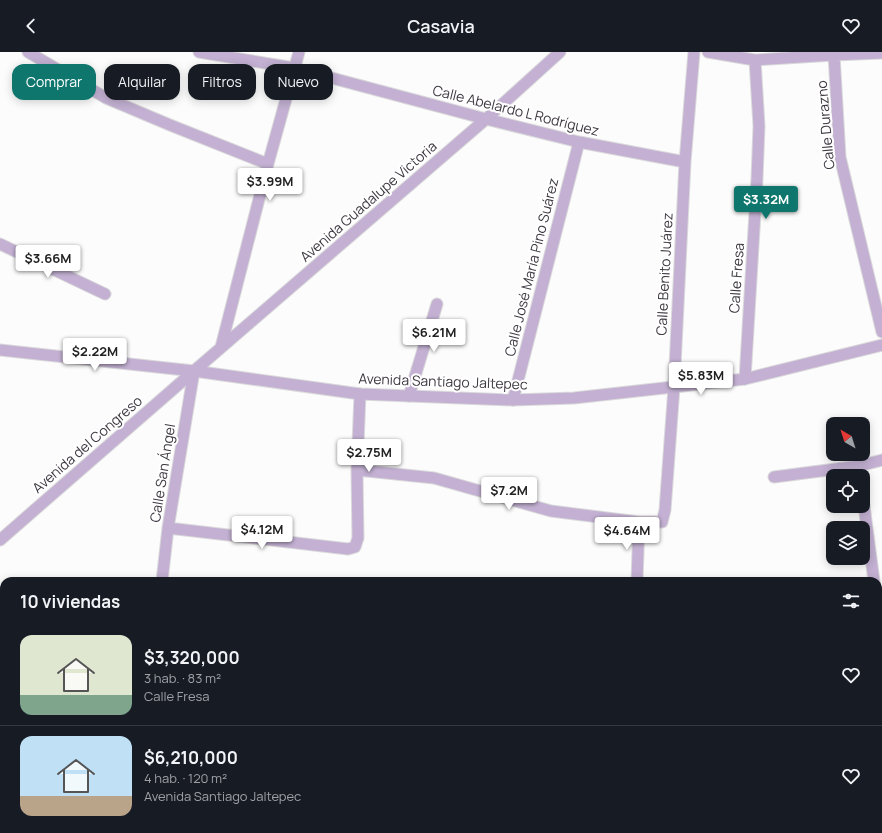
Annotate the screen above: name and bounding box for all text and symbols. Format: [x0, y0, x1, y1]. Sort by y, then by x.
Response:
text: Casavia [407, 14, 475, 38]
icon: back [20, 15, 42, 37]
icon: heart [840, 15, 862, 37]
chip: Comprar [12, 64, 96, 100]
chip: Alquilar [104, 64, 180, 100]
chip: Filtros [188, 64, 256, 100]
chip: Nuevo [264, 64, 333, 100]
street label: Calle Abelardo L Rodríguez [431, 80, 601, 140]
street label: Calle Durazno [812, 80, 838, 170]
street label: Avenida Guadalupe Victoria [296, 136, 440, 266]
pin: $3.99M [237, 168, 303, 202]
text: $3.99M [247, 172, 293, 190]
street label: Calle José María Pino Suárez [500, 176, 562, 358]
pin: $3.32M [733, 186, 799, 220]
text: $3.32M [743, 190, 789, 208]
street label: Calle Benito Juárez [651, 212, 677, 336]
street label: Calle Fresa [724, 242, 748, 314]
pin: $3.66M [15, 245, 81, 279]
text: $3.66M [25, 249, 71, 267]
pin: $6.21M [401, 319, 467, 353]
text: $6.21M [412, 323, 456, 341]
pin: $2.22M [62, 338, 128, 372]
text: $2.22M [72, 342, 118, 360]
pin: $5.83M [668, 362, 734, 396]
text: $5.83M [678, 366, 724, 384]
street label: Avenida Santiago Jaltepec [358, 369, 528, 393]
street label: Avenida del Congreso [28, 391, 146, 497]
north arrow [826, 417, 870, 461]
map controls [826, 417, 870, 565]
street label: Calle San Ángel [145, 422, 179, 524]
pin: $2.75M [336, 439, 402, 473]
text: $2.75M [346, 443, 392, 461]
button: locate [826, 469, 870, 513]
pin: $7.2M [481, 477, 537, 511]
text: $7.2M [490, 481, 528, 499]
pin: $4.12M [229, 516, 295, 550]
pin: $4.64M [594, 517, 660, 551]
text: $4.12M [241, 520, 283, 538]
text: $4.64M [604, 521, 650, 539]
button: layers [826, 521, 870, 565]
text: 10 viviendas [20, 590, 120, 613]
icon: filters [840, 590, 862, 612]
text: $3,320,000 [144, 646, 240, 669]
icon: home [52, 651, 100, 699]
icon: heart [840, 664, 862, 686]
text: 3 hab. · 83 m² [144, 669, 221, 687]
text: Calle Fresa [144, 687, 210, 705]
text: $6,210,000 [144, 746, 238, 769]
icon: home [52, 752, 100, 800]
icon: heart [840, 765, 862, 787]
text: 4 hab. · 120 m² [144, 769, 227, 787]
text: Avenida Santiago Jaltepec [144, 787, 301, 805]

